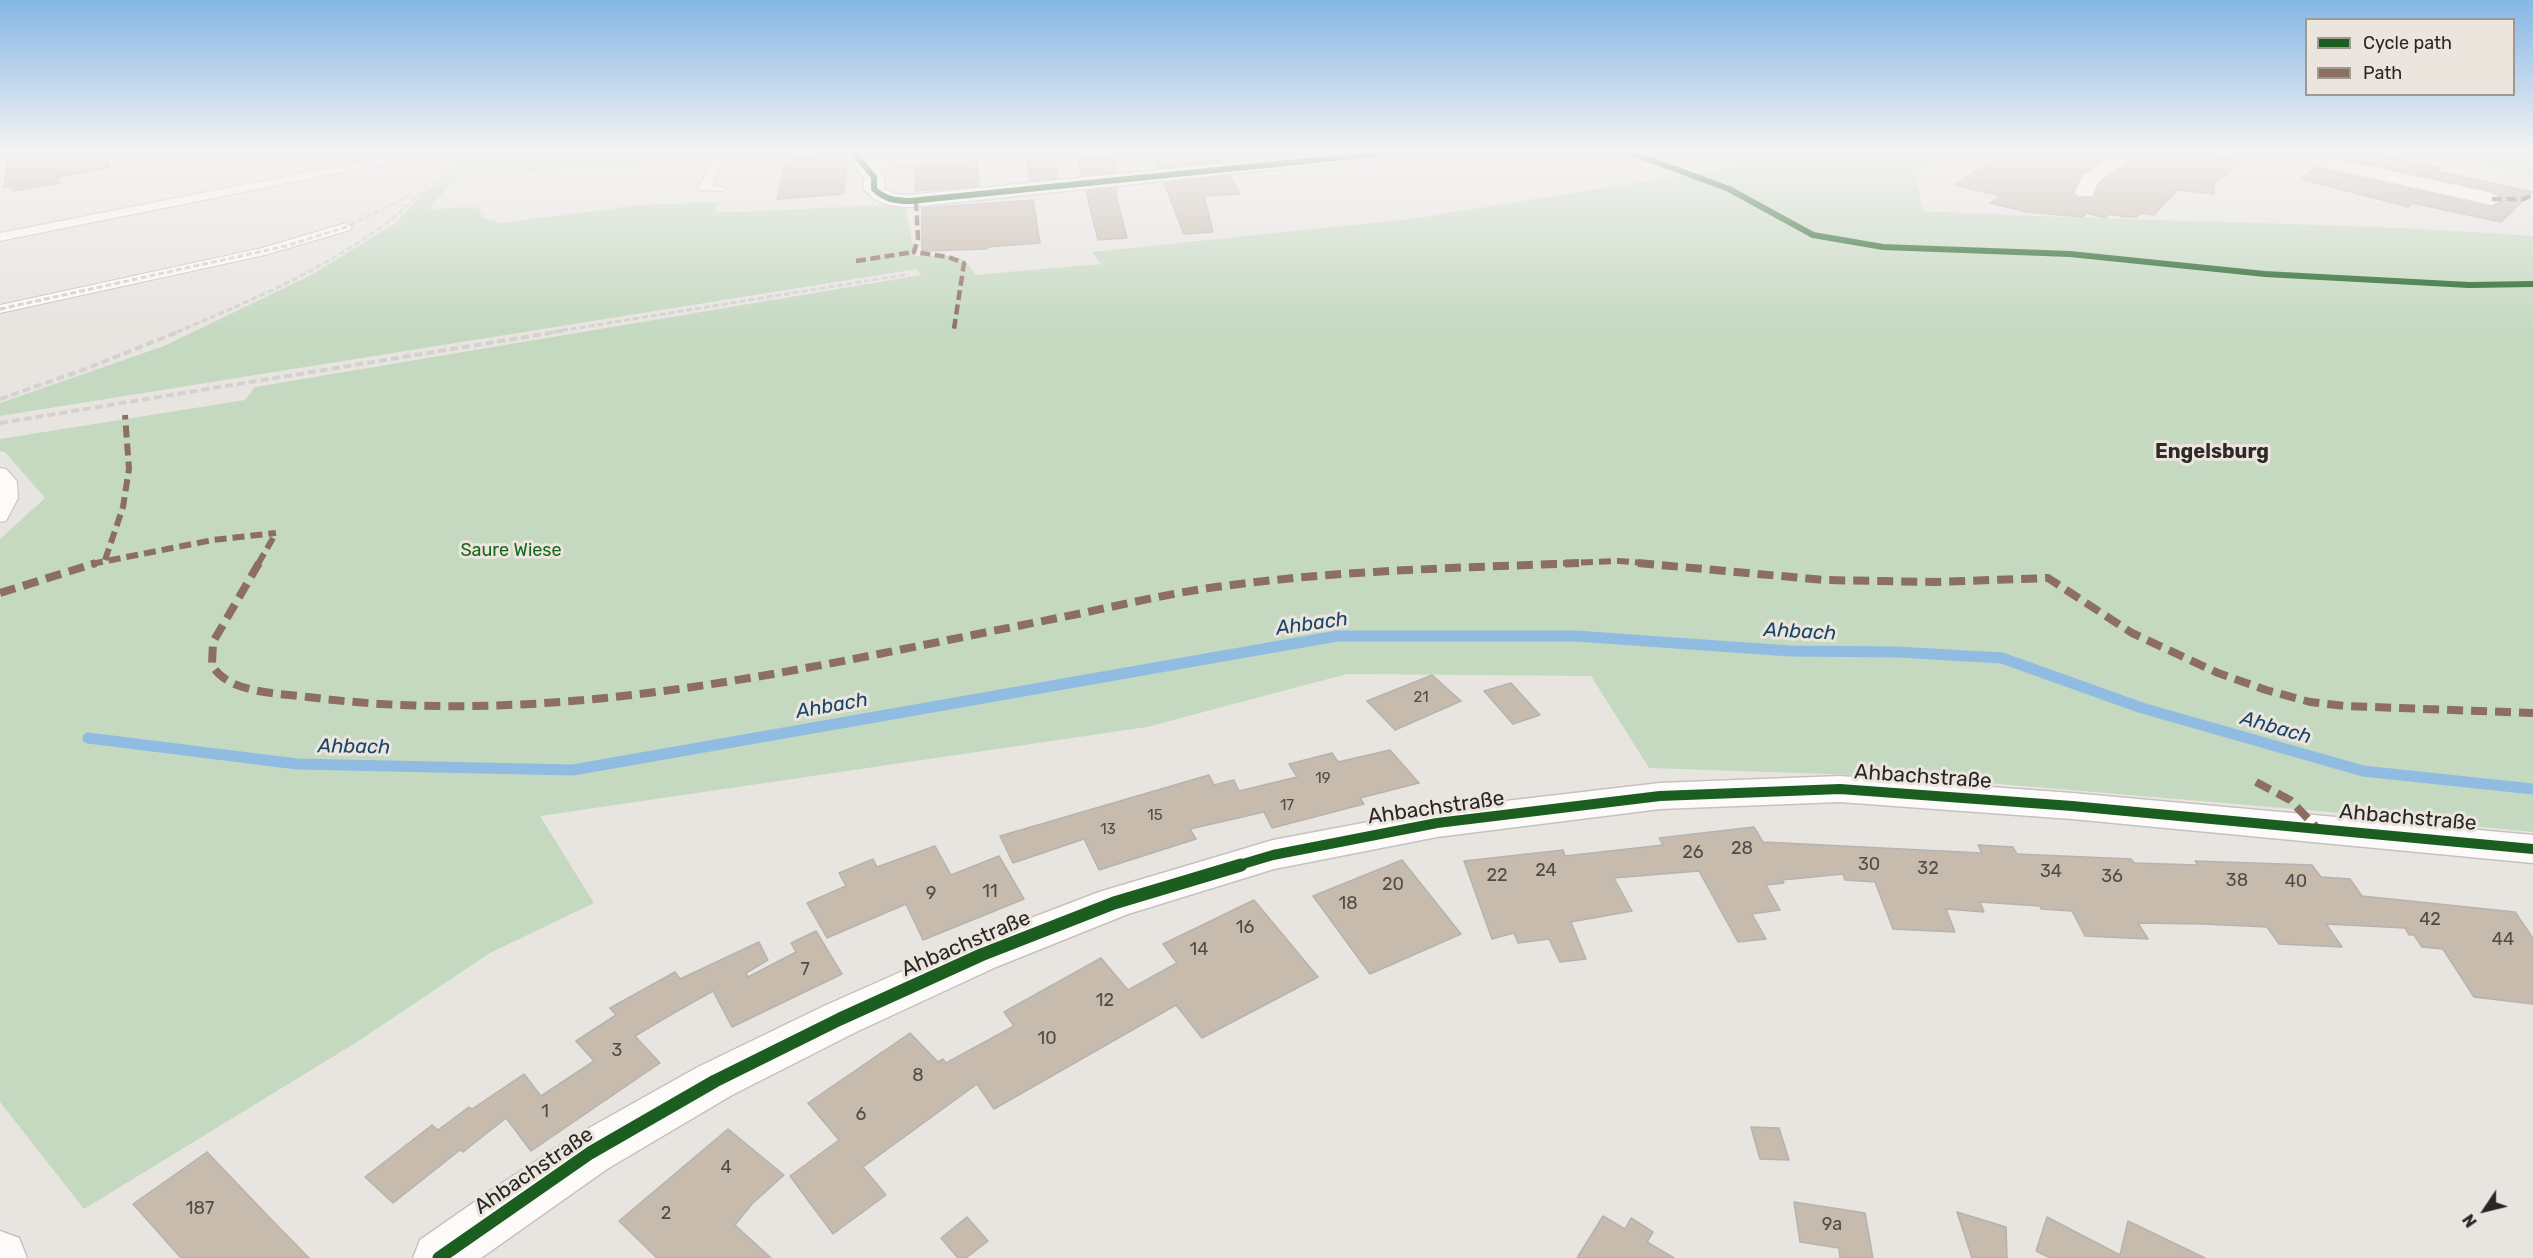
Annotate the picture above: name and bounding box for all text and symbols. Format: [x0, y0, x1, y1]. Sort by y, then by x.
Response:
legend [2305, 18, 2515, 96]
text: Cycle path [2363, 32, 2452, 54]
text: Path [2363, 62, 2402, 84]
district label: Engelsburg [2155, 440, 2269, 464]
park label: Saure Wiese [460, 540, 562, 562]
water label: Ahbach [1274, 607, 1350, 641]
water label: Ahbach [1763, 618, 1837, 646]
water label: Ahbach [794, 688, 870, 724]
house number: 21 [1413, 689, 1429, 707]
water label: Ahbach [2238, 706, 2314, 750]
water label: Ahbach [318, 734, 390, 760]
street label: Ahbachstraße [1853, 760, 1993, 794]
house number: 19 [1315, 770, 1331, 788]
street label: Ahbachstraße [1366, 786, 1506, 830]
house number: 17 [1280, 797, 1294, 815]
street label: Ahbachstraße [2338, 799, 2478, 837]
house number: 15 [1147, 807, 1163, 825]
house number: 13 [1100, 821, 1116, 839]
house number: 28 [1731, 838, 1753, 860]
house number: 26 [1682, 842, 1704, 864]
house number: 30 [1858, 854, 1880, 876]
house number: 32 [1917, 858, 1939, 880]
house number: 24 [1535, 860, 1557, 882]
house number: 34 [2040, 861, 2062, 883]
house number: 22 [1486, 865, 1508, 887]
house number: 36 [2101, 866, 2123, 888]
house number: 38 [2226, 870, 2248, 892]
house number: 40 [2285, 871, 2307, 893]
house number: 20 [1382, 874, 1404, 896]
house number: 11 [982, 881, 998, 903]
house number: 9 [926, 883, 936, 905]
house number: 18 [1338, 893, 1358, 915]
street label: Ahbachstraße [898, 905, 1034, 983]
house number: 42 [2419, 909, 2441, 931]
house number: 16 [1236, 917, 1254, 939]
house number: 44 [2492, 929, 2514, 951]
house number: 14 [1190, 939, 1208, 961]
house number: 7 [800, 959, 810, 981]
house number: 12 [1096, 990, 1114, 1012]
house number: 10 [1037, 1028, 1057, 1050]
house number: 3 [612, 1040, 622, 1062]
house number: 8 [912, 1065, 924, 1087]
house number: 1 [541, 1101, 549, 1123]
house number: 6 [856, 1104, 866, 1126]
street label: Ahbachstraße [470, 1122, 598, 1220]
house number: 4 [720, 1157, 732, 1179]
north arrow [2455, 1180, 2515, 1240]
house number: 187 [186, 1198, 214, 1220]
house number: 2 [661, 1203, 671, 1225]
text: N [2459, 1210, 2481, 1231]
house number: 9a [1822, 1214, 1842, 1236]

